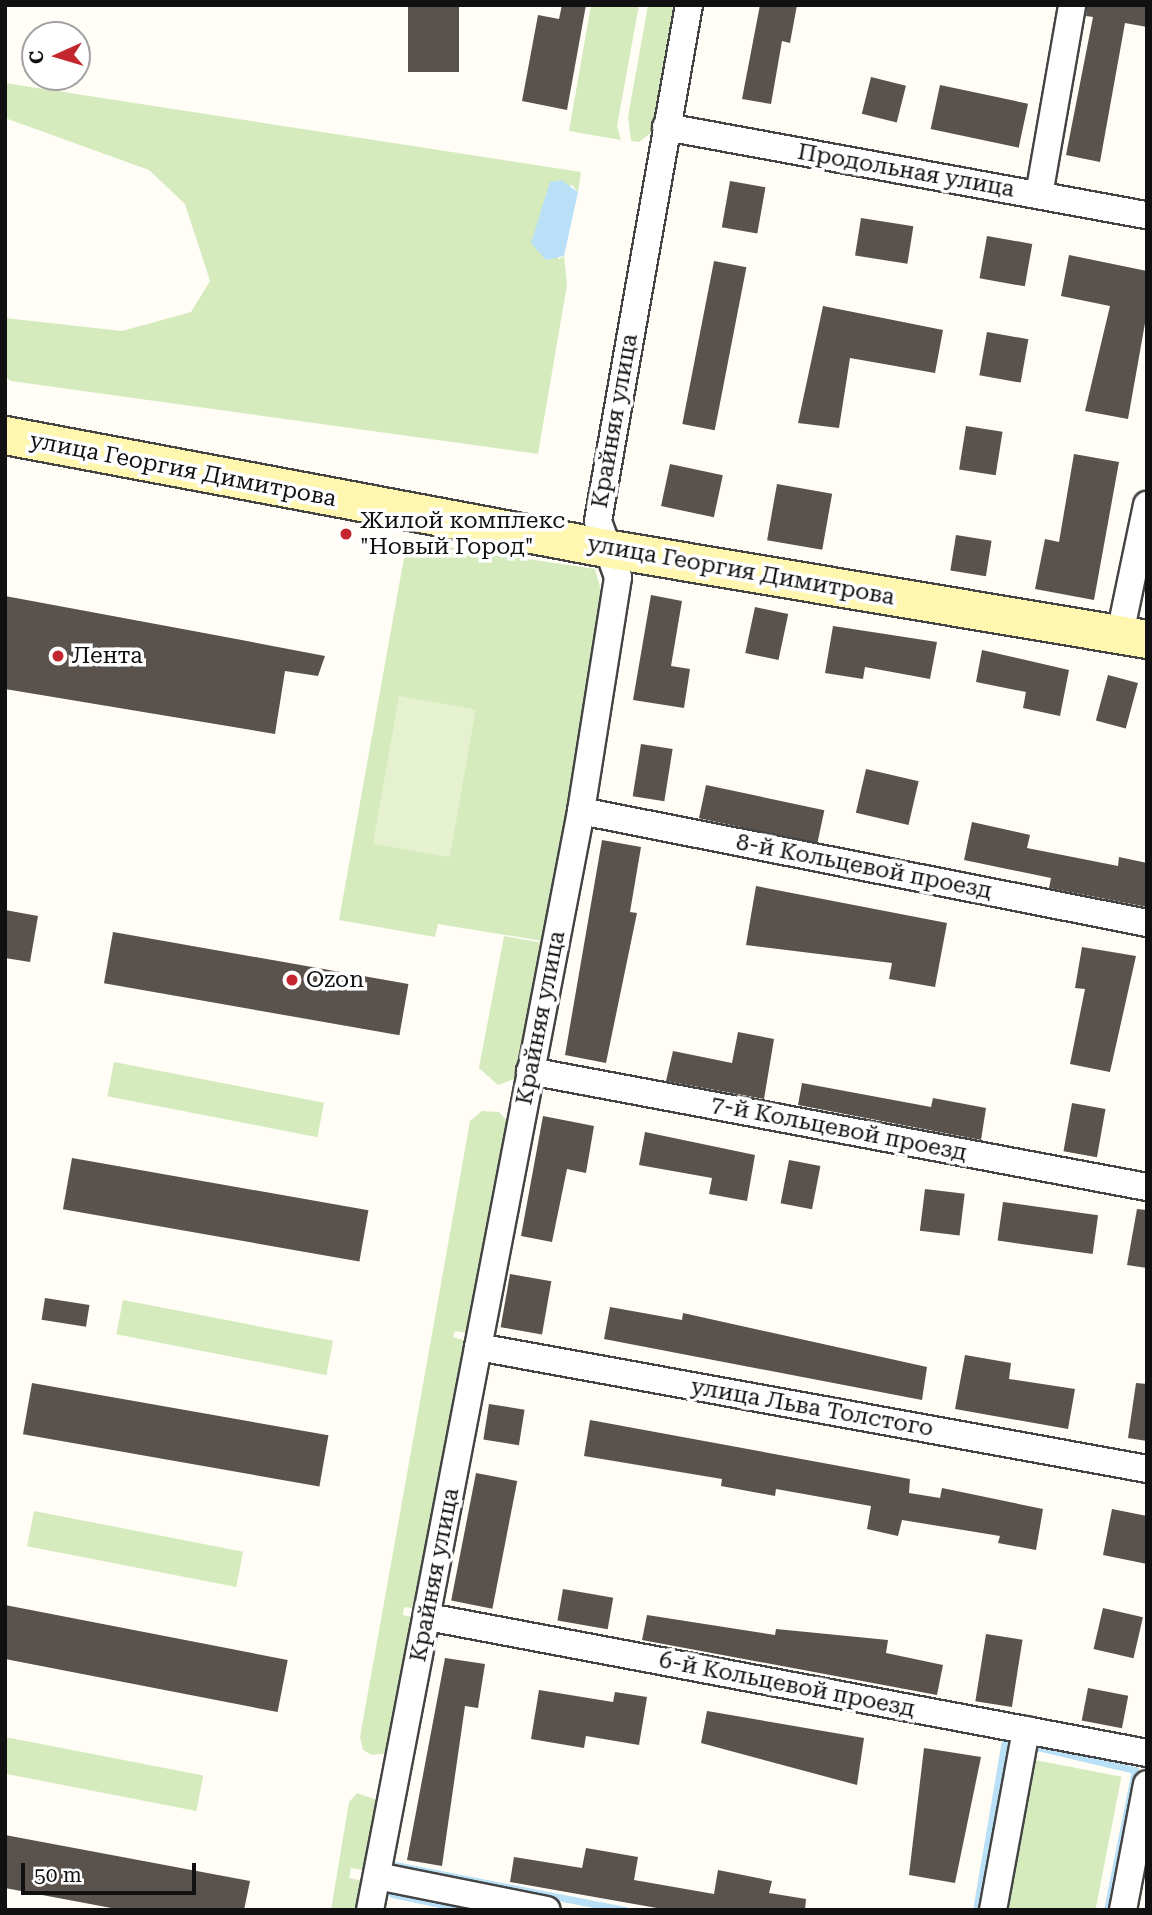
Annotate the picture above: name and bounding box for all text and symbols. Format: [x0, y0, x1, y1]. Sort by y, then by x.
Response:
north arrow [21, 21, 91, 91]
text: С [25, 50, 48, 65]
street label: Продольная улица [795, 138, 1017, 204]
street label: Крайняя улица [586, 332, 644, 510]
street label: улица Георгия Димитрова [27, 427, 339, 513]
place label: Жилой комплекс "Новый Город" [360, 507, 565, 561]
marker: Жилой комплекс "Новый Город" [338, 526, 354, 542]
street label: улица Георгия Димитрова [585, 530, 897, 612]
place label: Лента [72, 642, 143, 670]
marker: Лента [50, 648, 66, 664]
street label: 8-й Кольцевой проезд [734, 829, 994, 905]
street label: Крайняя улица [511, 929, 571, 1107]
place label: Ozon [306, 966, 364, 994]
marker: Ozon [284, 972, 300, 988]
street label: 7-й Кольцевой проезд [709, 1091, 969, 1167]
street label: улица Льва Толстого [689, 1373, 935, 1443]
street label: Крайняя улица [405, 1486, 465, 1664]
street label: 6-й Кольцевой проезд [657, 1647, 917, 1723]
scale bar [24, 1848, 200, 1892]
text: 50 m [34, 1863, 82, 1887]

